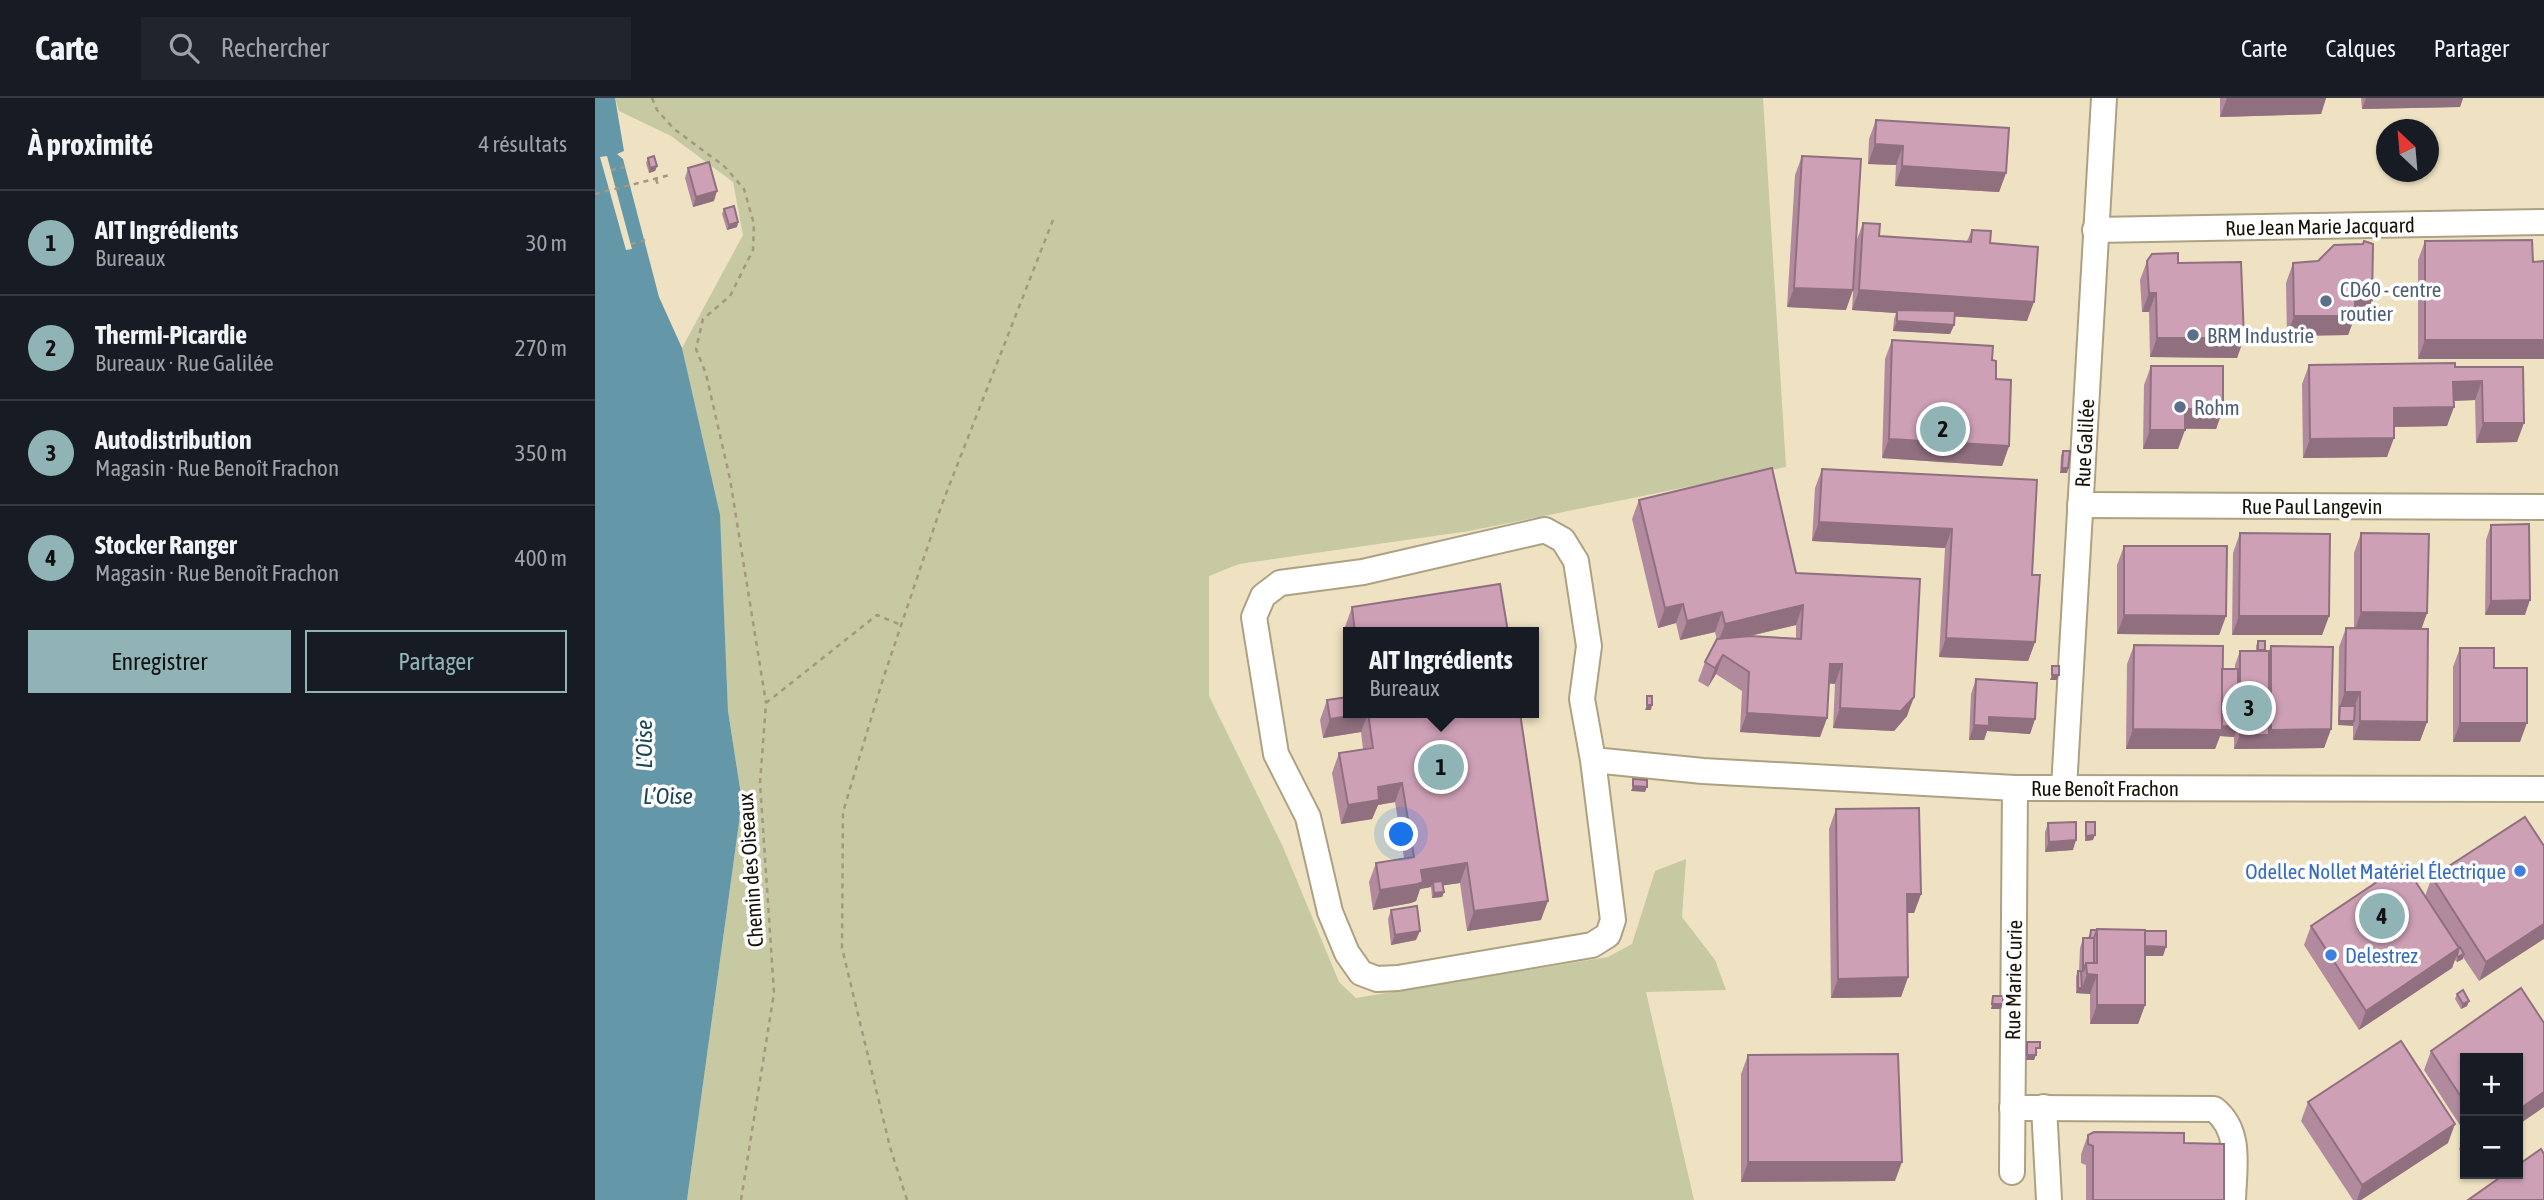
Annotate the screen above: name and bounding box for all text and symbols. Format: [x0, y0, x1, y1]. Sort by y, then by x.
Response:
search box [141, 17, 631, 80]
text: Carte [35, 29, 99, 67]
icon: search [165, 29, 203, 67]
text: Rechercher [221, 33, 329, 63]
text: Carte [2241, 35, 2287, 62]
text: Calques [2325, 35, 2396, 62]
text: Partager [2434, 35, 2509, 62]
north arrow [2376, 119, 2439, 182]
text: À proximité [28, 127, 153, 161]
text: 4 résultats [478, 131, 567, 157]
street label: Rue Jean Marie Jacquard [2225, 212, 2415, 240]
text: AIT Ingrédients [95, 215, 239, 245]
text: 1 [46, 230, 56, 256]
text: 30 m [526, 230, 567, 256]
text: Bureaux [95, 245, 165, 271]
place label: CD60 - centre routier [2340, 277, 2441, 325]
marker: CD60 - centre routier [2318, 293, 2334, 309]
text: Thermi-Picardie [95, 320, 247, 350]
place label: BRM Industrie [2207, 323, 2314, 347]
marker: BRM Industrie [2185, 327, 2201, 343]
text: 2 [46, 335, 56, 361]
text: 270 m [515, 335, 567, 361]
text: Bureaux · Rue Galilée [95, 350, 274, 376]
place label: Rohm [2194, 395, 2240, 419]
street label: Rue Galilée [2070, 398, 2098, 488]
marker: Rohm [2172, 399, 2188, 415]
pin: 2 [1920, 403, 1966, 455]
text: Autodistribution [95, 425, 252, 455]
text: 3 [46, 440, 56, 466]
text: 350 m [515, 440, 567, 466]
text: Magasin · Rue Benoît Frachon [95, 455, 339, 481]
street label: Rue Paul Langevin [2242, 494, 2382, 518]
text: Stocker Ranger [95, 530, 237, 560]
text: 4 [46, 545, 56, 571]
text: 400 m [515, 545, 567, 571]
text: Magasin · Rue Benoît Frachon [95, 560, 339, 586]
popup [1343, 627, 1539, 718]
button: Enregistrer [28, 630, 291, 693]
button: Partager [305, 630, 567, 693]
text: AIT Ingrédients [1369, 645, 1513, 675]
text: Bureaux [1369, 675, 1440, 701]
pin: 3 [2226, 682, 2272, 734]
water label: L'Oise [631, 720, 657, 768]
pin: 1 [1418, 741, 1464, 793]
street label: Rue Benoît Frachon [2031, 776, 2179, 800]
water label: L’Oise [643, 783, 693, 809]
street label: Chemin des Oiseaux [733, 792, 767, 948]
your location [1384, 817, 1418, 851]
place label: Odellec Nollet Matériel Électrique [2245, 859, 2506, 883]
marker: Odellec Nollet Matériel Électrique [2512, 863, 2528, 879]
pin: 4 [2359, 890, 2405, 942]
street label: Rue Marie Curie [2000, 920, 2026, 1040]
place label: Delestrez [2345, 943, 2418, 967]
marker: Delestrez [2323, 947, 2339, 963]
map controls [2460, 1053, 2523, 1179]
button: + [2460, 1053, 2523, 1116]
button: − [2460, 1116, 2523, 1179]

